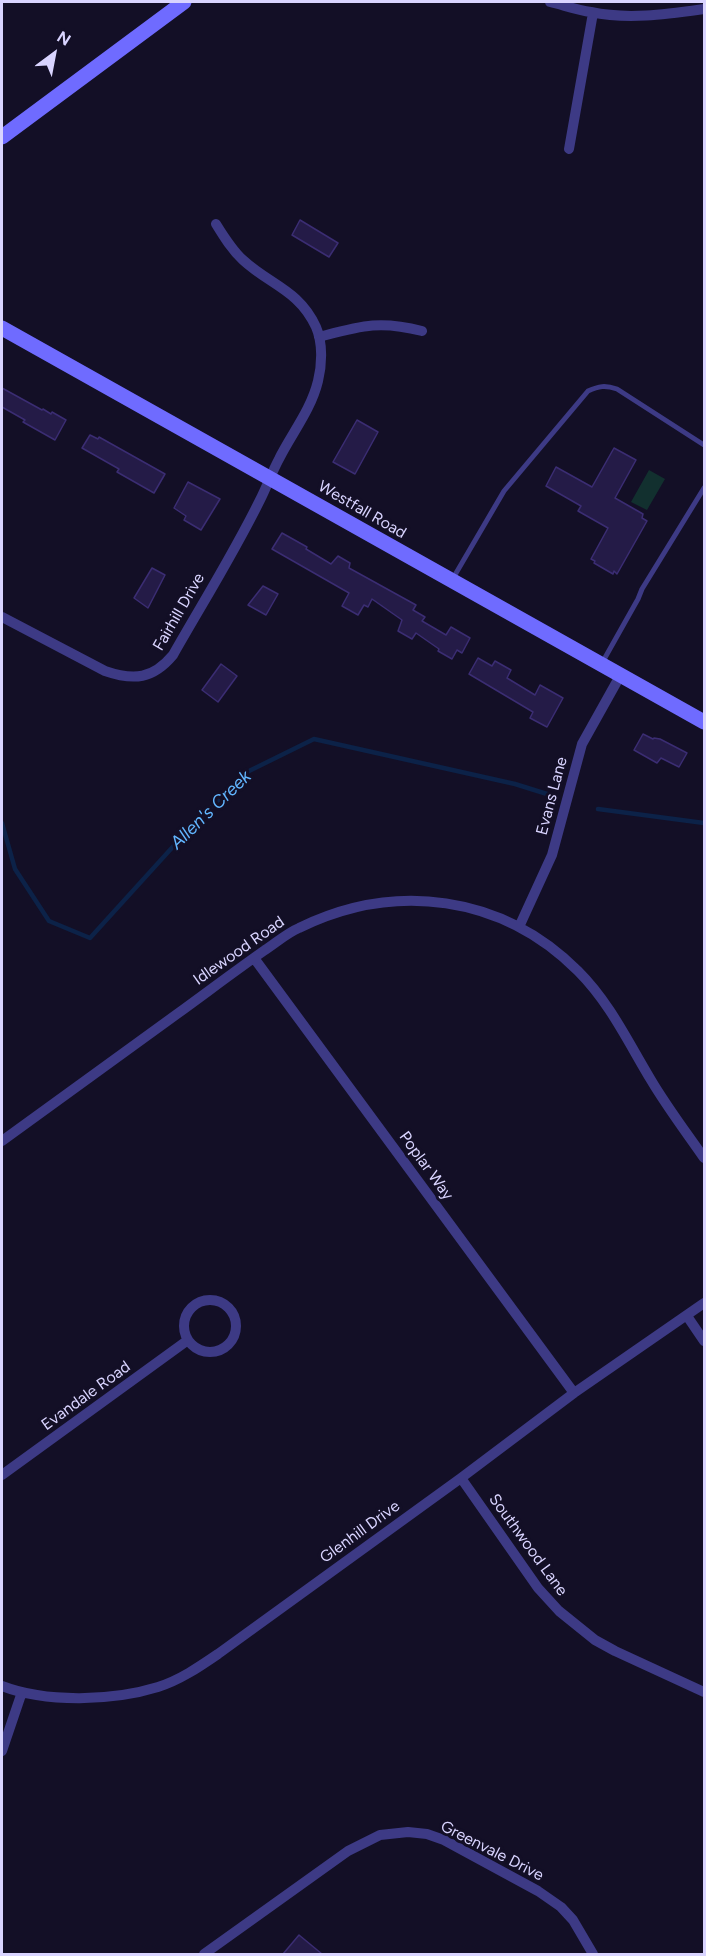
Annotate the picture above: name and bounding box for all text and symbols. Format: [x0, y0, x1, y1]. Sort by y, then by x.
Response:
north arrow [24, 24, 84, 84]
text: N [54, 27, 74, 50]
street label: Westfall Road [314, 477, 410, 543]
street label: Fairhill Drive [149, 570, 209, 654]
street label: Evans Lane [532, 755, 572, 837]
water label: Allen's Creek [166, 766, 256, 854]
street label: Idlewood Road [190, 912, 288, 990]
street label: Poplar Way [395, 1128, 457, 1204]
street label: Evandale Road [38, 1357, 134, 1435]
street label: Southwood Lane [485, 1490, 571, 1600]
street label: Glenhill Drive [316, 1497, 404, 1567]
street label: Greenvale Drive [437, 1817, 547, 1885]

